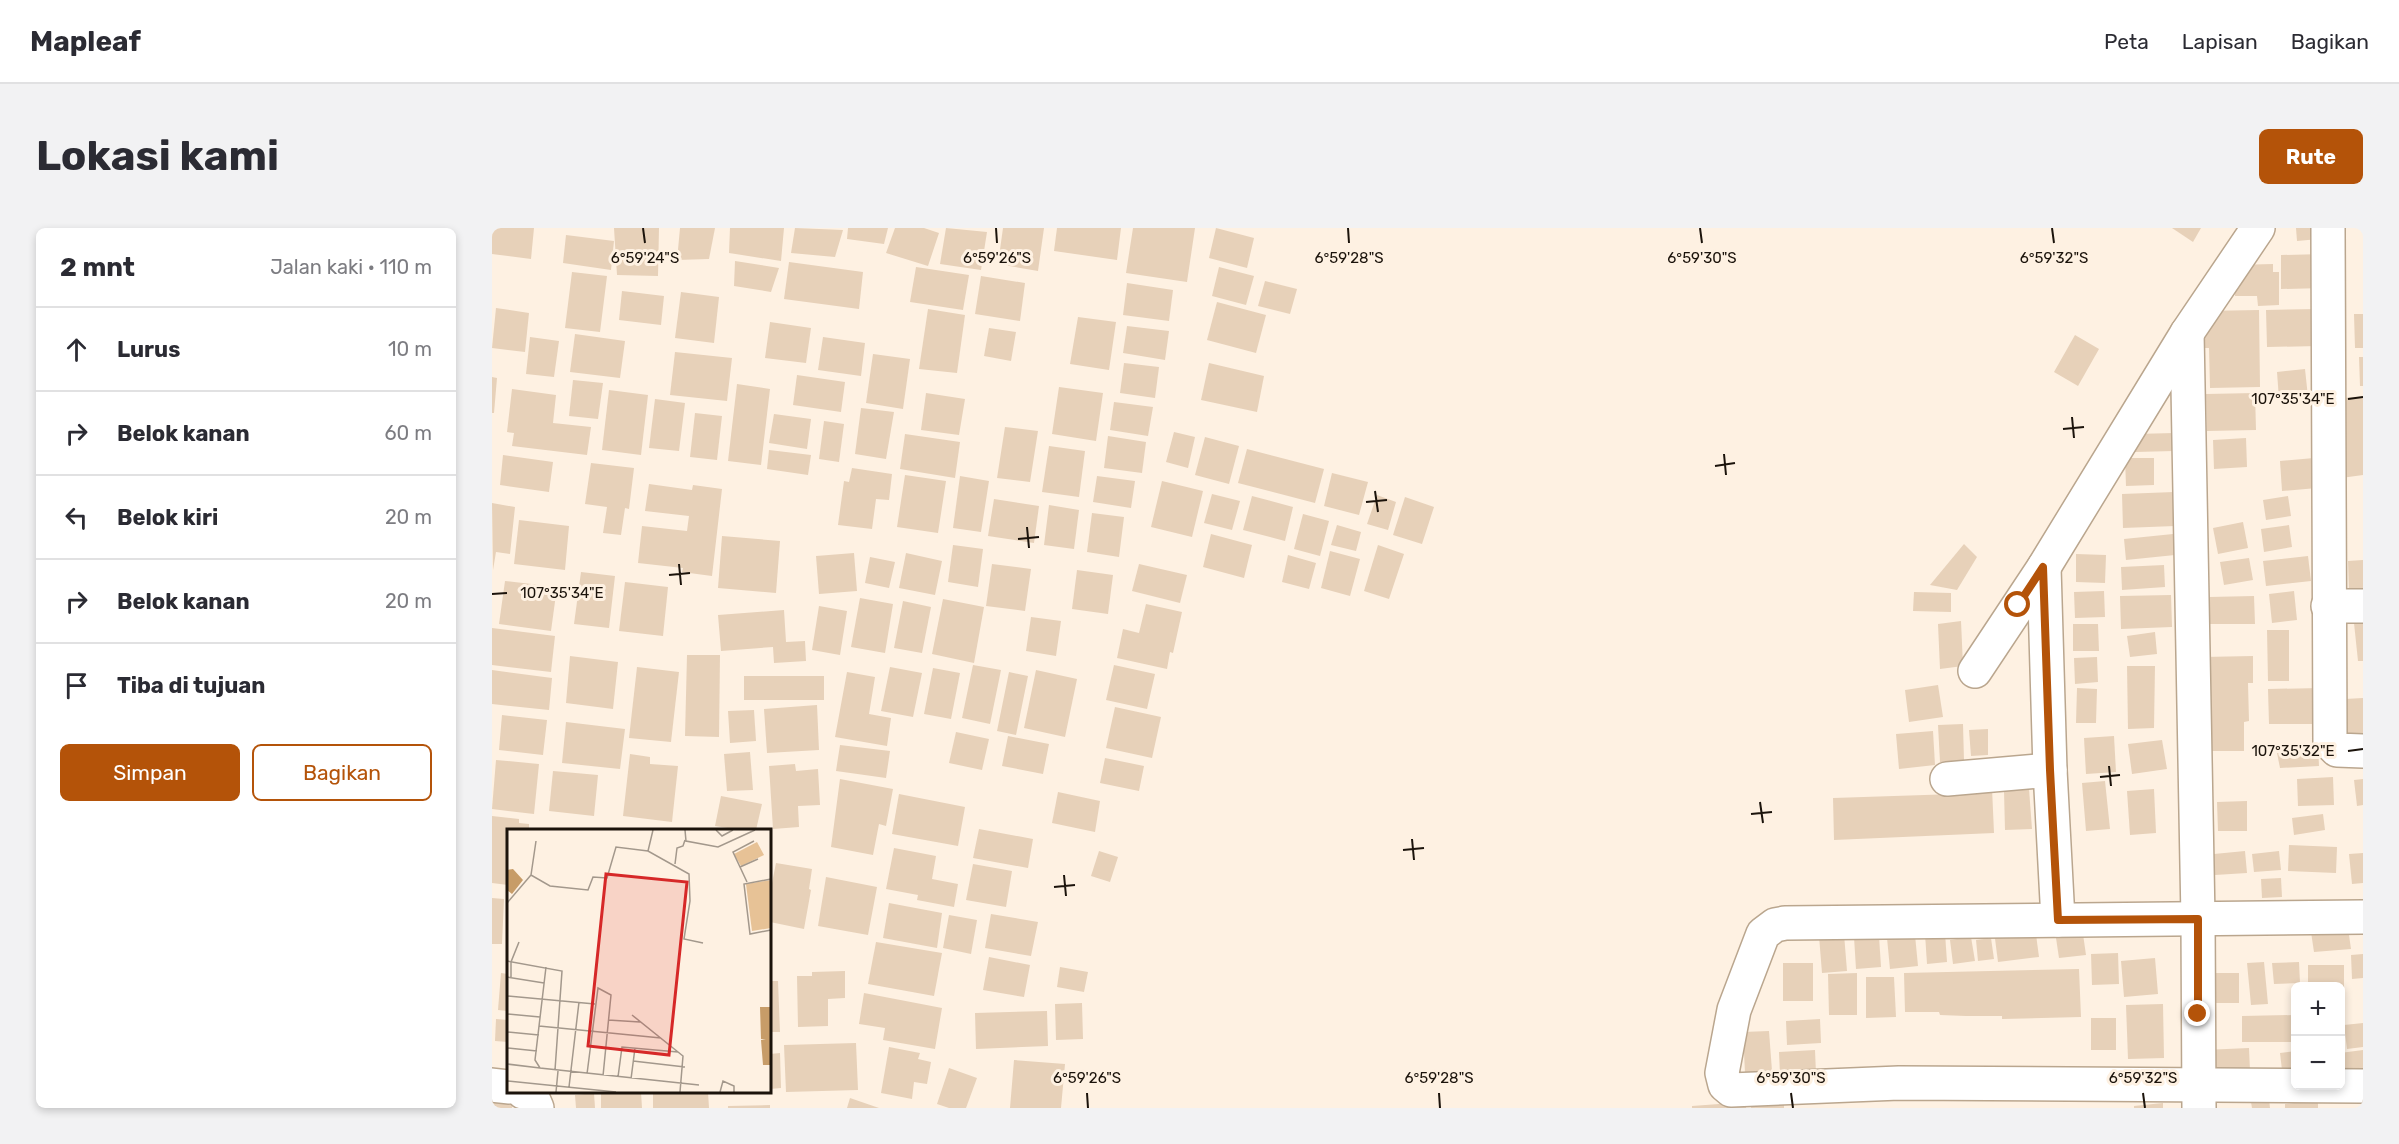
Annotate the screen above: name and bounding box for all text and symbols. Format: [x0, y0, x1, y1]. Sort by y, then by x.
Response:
text: Mapleaf [30, 25, 141, 58]
text: Peta [2104, 29, 2149, 54]
text: Lapisan [2182, 29, 2258, 54]
text: Bagikan [2291, 29, 2369, 54]
button: Rute [2259, 129, 2363, 184]
text: Lokasi kami [36, 131, 279, 181]
text: 6°59'24"S [611, 249, 679, 267]
text: 6°59'26"S [963, 249, 1031, 267]
text: 6°59'28"S [1314, 249, 1384, 267]
text: 6°59'30"S [1667, 249, 1737, 267]
text: 6°59'32"S [2020, 249, 2088, 267]
text: 2 mnt [60, 252, 135, 283]
text: Jalan kaki · 110 m [270, 255, 432, 279]
icon: ahead [60, 333, 93, 366]
text: Lurus [117, 336, 180, 363]
text: 10 m [388, 337, 432, 361]
text: 107°35'34"E [2251, 390, 2335, 408]
icon: right [60, 417, 93, 450]
text: Belok kanan [117, 420, 250, 447]
text: 60 m [385, 421, 432, 445]
icon: left [60, 501, 93, 534]
text: Belok kiri [117, 504, 218, 531]
text: 20 m [385, 505, 432, 529]
text: 107°35'34"E [520, 584, 604, 602]
icon: right [60, 585, 93, 618]
text: Belok kanan [117, 588, 250, 615]
text: 20 m [385, 589, 432, 613]
route start [2004, 591, 2030, 617]
icon: arrive [60, 669, 93, 702]
text: Tiba di tujuan [117, 672, 265, 699]
text: 107°35'32"E [2251, 742, 2335, 760]
button: Simpan [60, 744, 240, 801]
button: Bagikan [252, 744, 432, 801]
inset map [507, 829, 771, 1093]
map controls [2291, 982, 2345, 1090]
button: + [2291, 982, 2345, 1036]
route end [2184, 1000, 2210, 1026]
button: − [2291, 1036, 2345, 1090]
text: 6°59'26"S [1053, 1069, 1121, 1087]
text: 6°59'28"S [1404, 1069, 1474, 1087]
text: 6°59'30"S [1756, 1069, 1826, 1087]
text: 6°59'32"S [2109, 1069, 2177, 1087]

